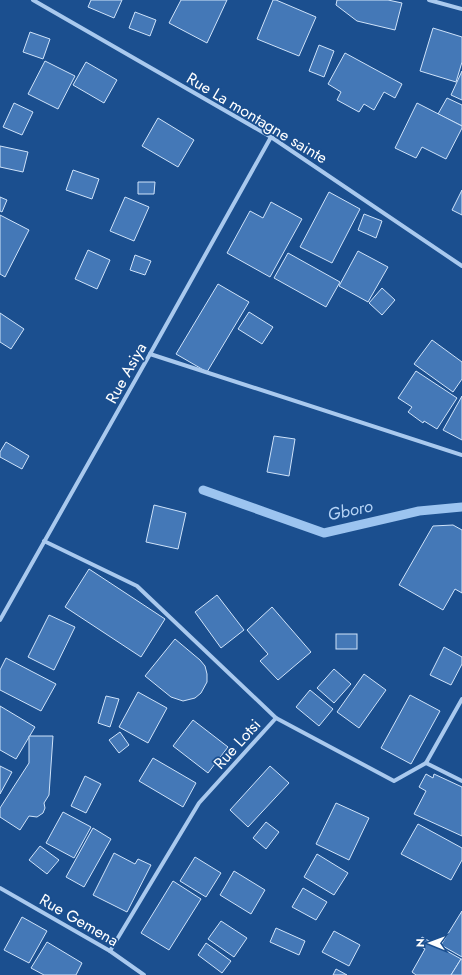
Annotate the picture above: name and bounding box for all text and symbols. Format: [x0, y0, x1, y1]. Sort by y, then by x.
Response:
street label: Rue La montagne sainte [182, 67, 332, 169]
street label: Rue Asiya [100, 338, 152, 408]
water label: Gboro [325, 494, 375, 526]
street label: Rue Lotsi [208, 714, 266, 774]
street label: Rue Gemena [35, 888, 123, 952]
north arrow [410, 923, 450, 963]
text: N [412, 938, 428, 947]

